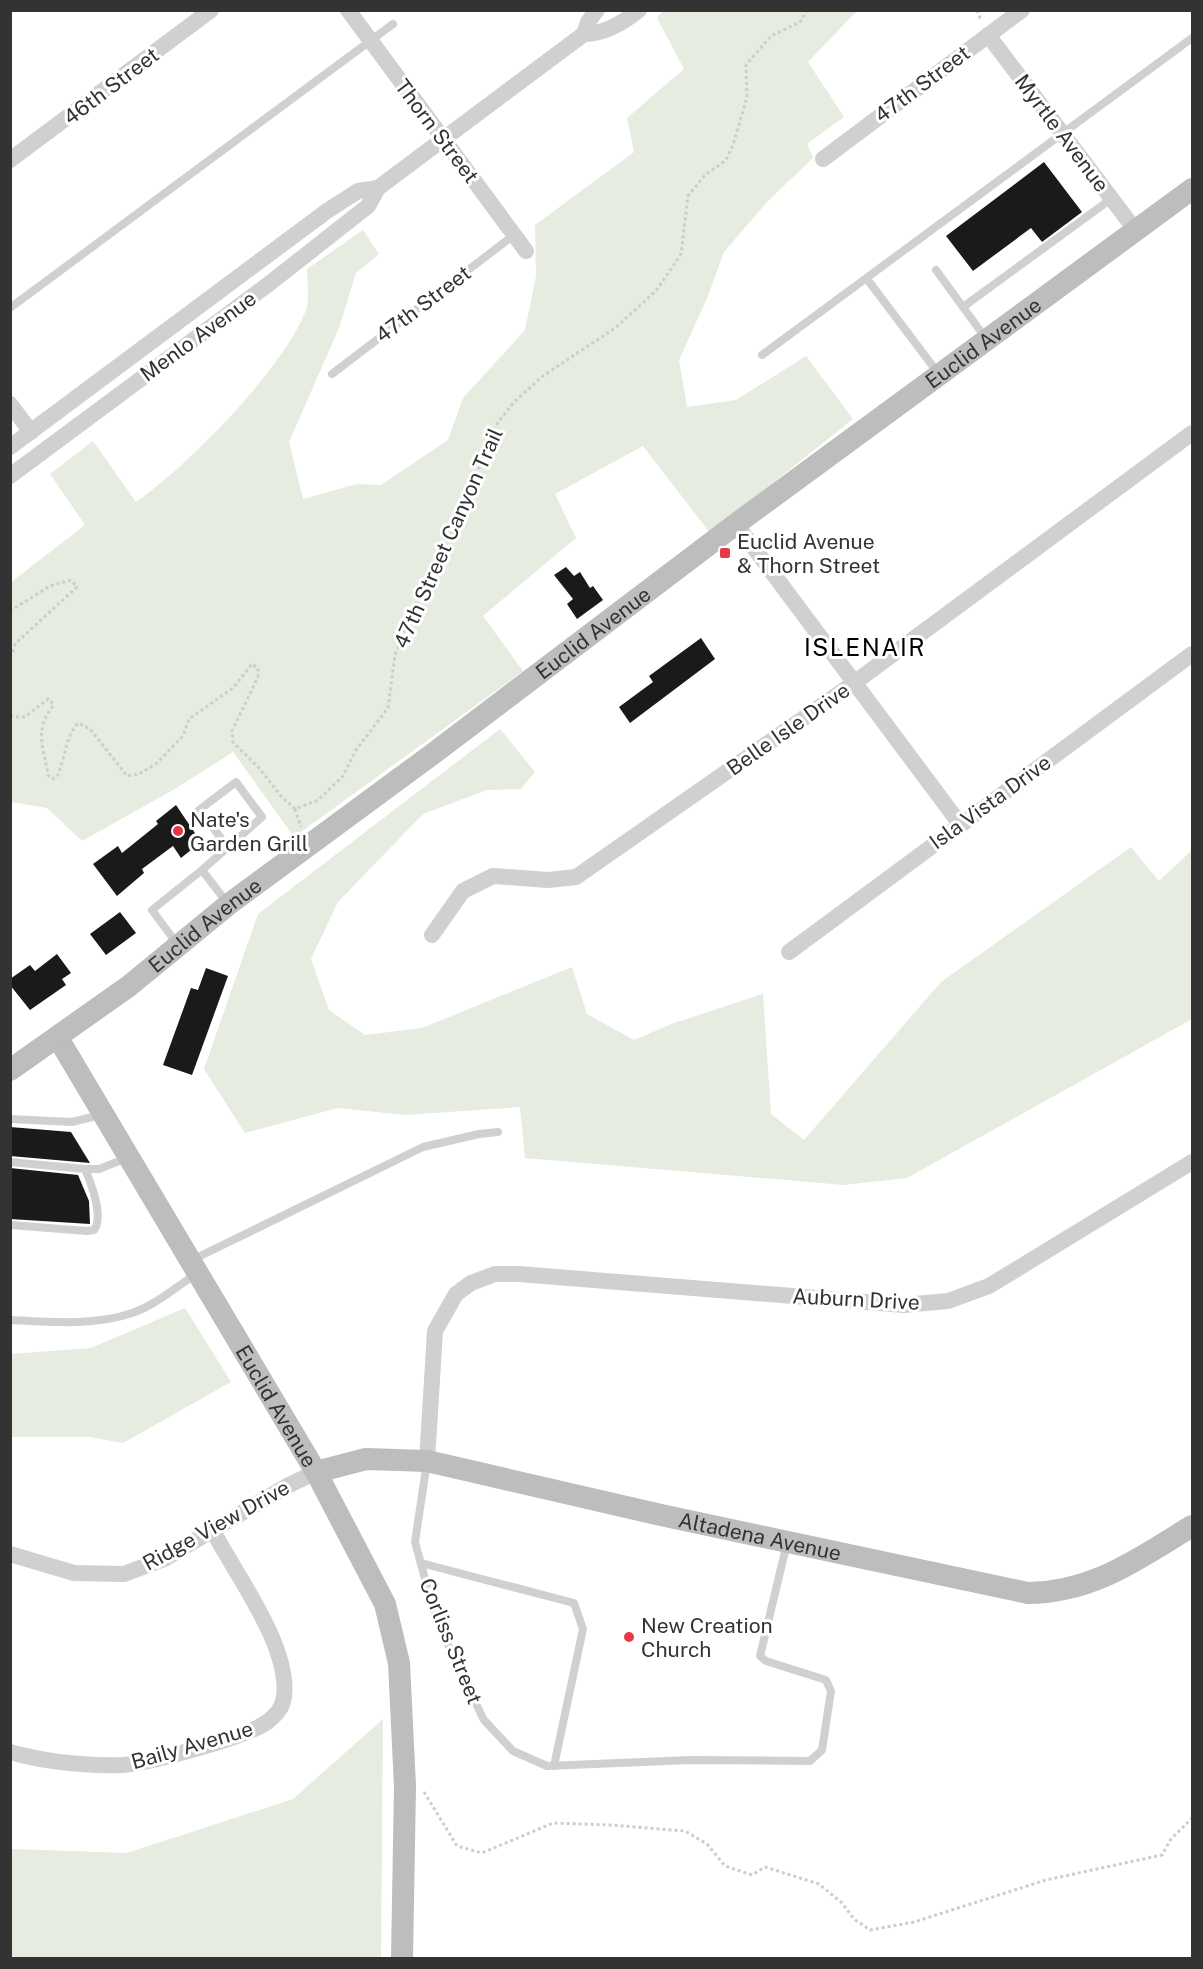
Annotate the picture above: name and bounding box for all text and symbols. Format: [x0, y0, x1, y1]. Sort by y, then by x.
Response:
street label: 47th Street [870, 40, 974, 128]
street label: 46th Street [58, 42, 164, 130]
street label: Myrtle Avenue [1010, 69, 1114, 197]
street label: Thorn Street [390, 74, 484, 188]
street label: 47th Street [371, 260, 475, 348]
street label: Menlo Avenue [135, 286, 261, 386]
street label: Euclid Avenue [920, 292, 1046, 393]
street label: 47th Street Canyon Trail [388, 424, 508, 652]
place label: Euclid Avenue & Thorn Street [737, 529, 880, 578]
marker: Euclid Avenue & Thorn Street [718, 546, 732, 560]
street label: Euclid Avenue [530, 581, 655, 684]
district label: ISLENAIR [804, 633, 926, 661]
street label: Belle Isle Drive [722, 677, 854, 781]
street label: Isla Vista Drive [924, 750, 1056, 854]
place label: Nate's Garden Grill [190, 807, 308, 856]
marker: Nate's Garden Grill [171, 824, 185, 838]
street label: Euclid Avenue [143, 872, 266, 978]
street label: Auburn Drive [792, 1283, 920, 1315]
street label: Euclid Avenue [231, 1340, 323, 1471]
street label: Ridge View Drive [138, 1474, 294, 1576]
street label: Altadena Avenue [676, 1507, 844, 1565]
street label: Corliss Street [414, 1574, 488, 1708]
place label: New Creation Church [641, 1613, 773, 1662]
marker: New Creation Church [622, 1630, 636, 1644]
street label: Baily Avenue [128, 1716, 256, 1774]

